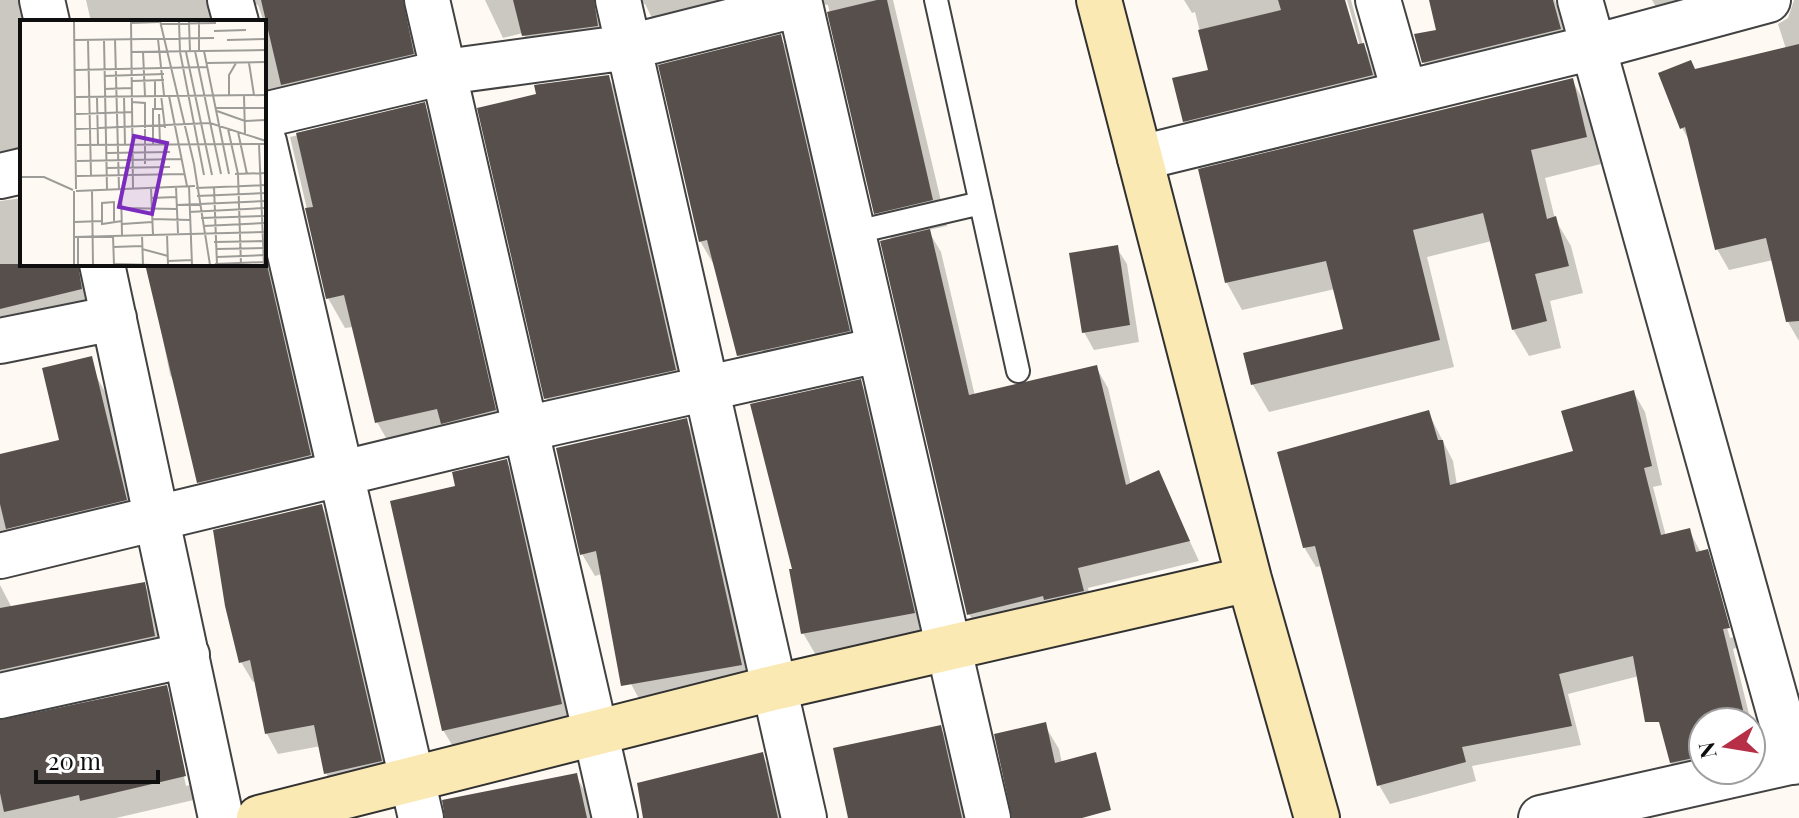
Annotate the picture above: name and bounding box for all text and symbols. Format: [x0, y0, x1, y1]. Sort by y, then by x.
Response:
inset map [20, 20, 266, 266]
north arrow [1687, 706, 1767, 786]
scale bar [36, 734, 158, 784]
text: N [1690, 739, 1723, 761]
text: 20 m [48, 744, 101, 776]

